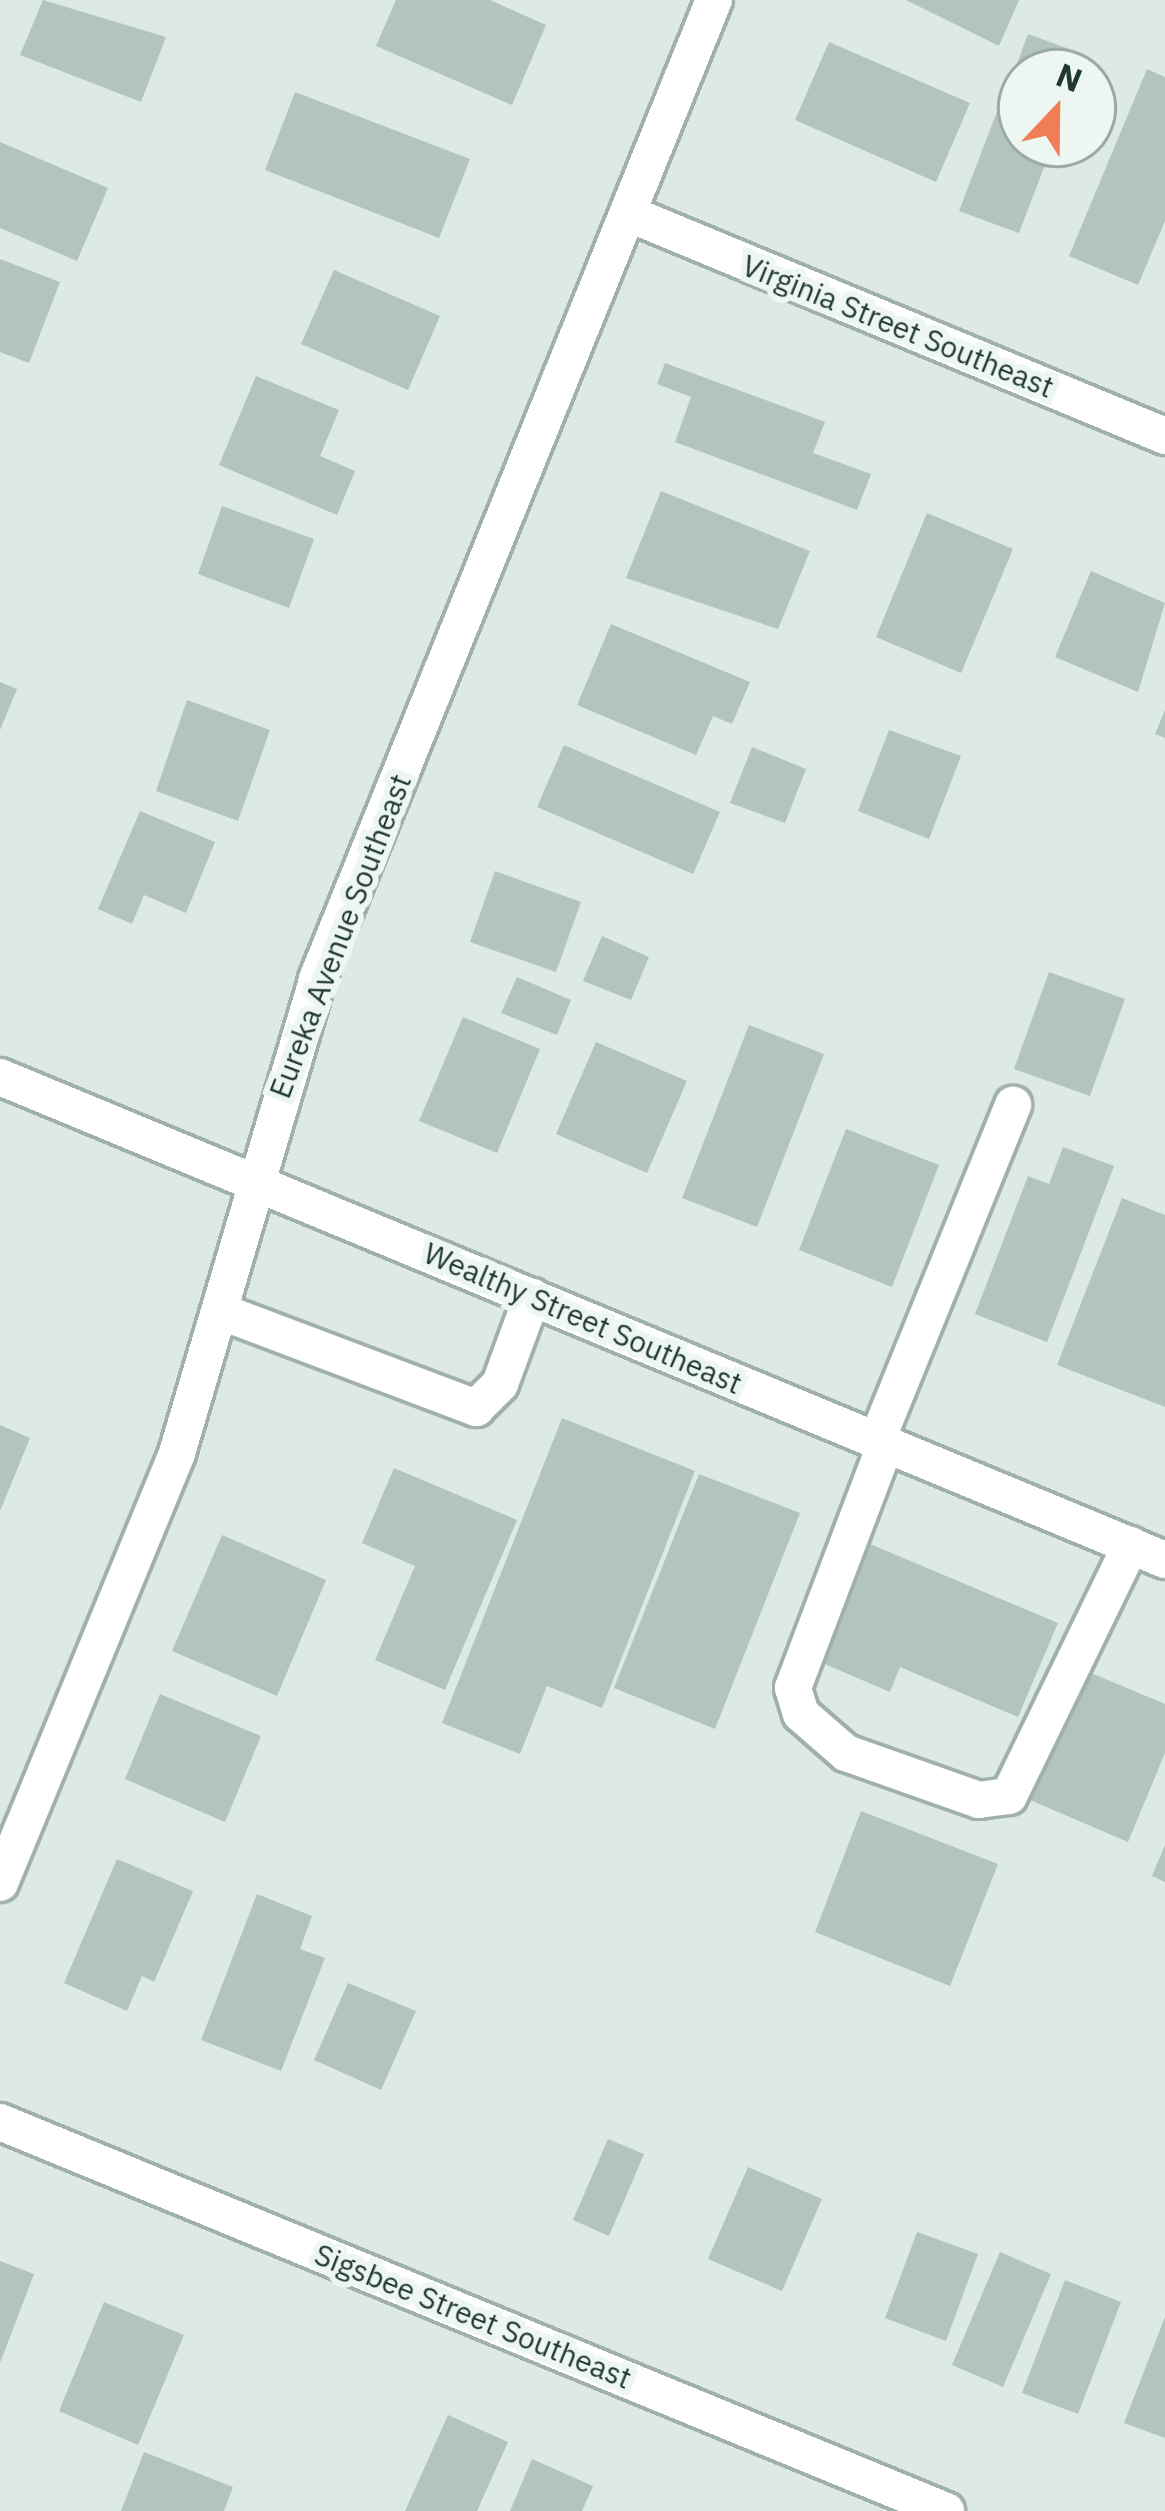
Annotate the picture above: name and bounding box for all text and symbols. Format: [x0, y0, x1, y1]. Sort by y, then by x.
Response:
north arrow [997, 48, 1117, 168]
text: N [1050, 53, 1089, 101]
street label: Virginia Street Southeast [737, 247, 1059, 405]
street label: Eureka Avenue Southeast [262, 769, 418, 1103]
street label: Wealthy Street Southeast [419, 1235, 747, 1401]
street label: Sigsbee Street Southeast [309, 2236, 637, 2396]

